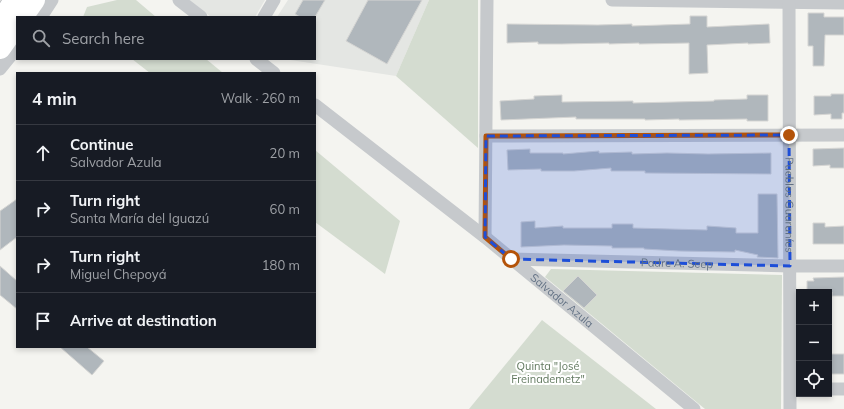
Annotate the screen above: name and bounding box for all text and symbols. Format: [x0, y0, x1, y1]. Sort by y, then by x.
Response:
search box [16, 16, 316, 60]
icon: search [30, 27, 52, 49]
text: Search here [62, 29, 144, 48]
text: 4 min [32, 88, 77, 109]
text: Walk · 260 m [221, 90, 300, 106]
route end [780, 126, 798, 144]
text: Continue [70, 135, 133, 154]
icon: ahead [32, 142, 54, 164]
text: 20 m [270, 145, 300, 161]
text: Salvador Azula [70, 154, 162, 170]
street label: Pueblos Guaraníes [782, 157, 797, 253]
text: Turn right [70, 191, 140, 210]
icon: right [32, 198, 54, 220]
text: 60 m [270, 201, 300, 217]
text: Santa María del Iguazú [70, 210, 209, 226]
text: Turn right [70, 247, 140, 266]
route start [502, 250, 520, 268]
icon: right [32, 254, 54, 276]
street label: Padre A. Seep [641, 255, 714, 271]
text: 180 m [262, 257, 300, 273]
text: Miguel Chepoyá [70, 266, 167, 282]
street label: Salvador Azula [528, 270, 596, 330]
map controls [796, 289, 832, 397]
button: + [796, 289, 832, 325]
icon: arrive [32, 310, 54, 332]
text: Arrive at destination [70, 311, 217, 330]
button: − [796, 325, 832, 361]
park label: Quinta "José Freinademetz" [511, 359, 585, 386]
button: locate [796, 361, 832, 397]

